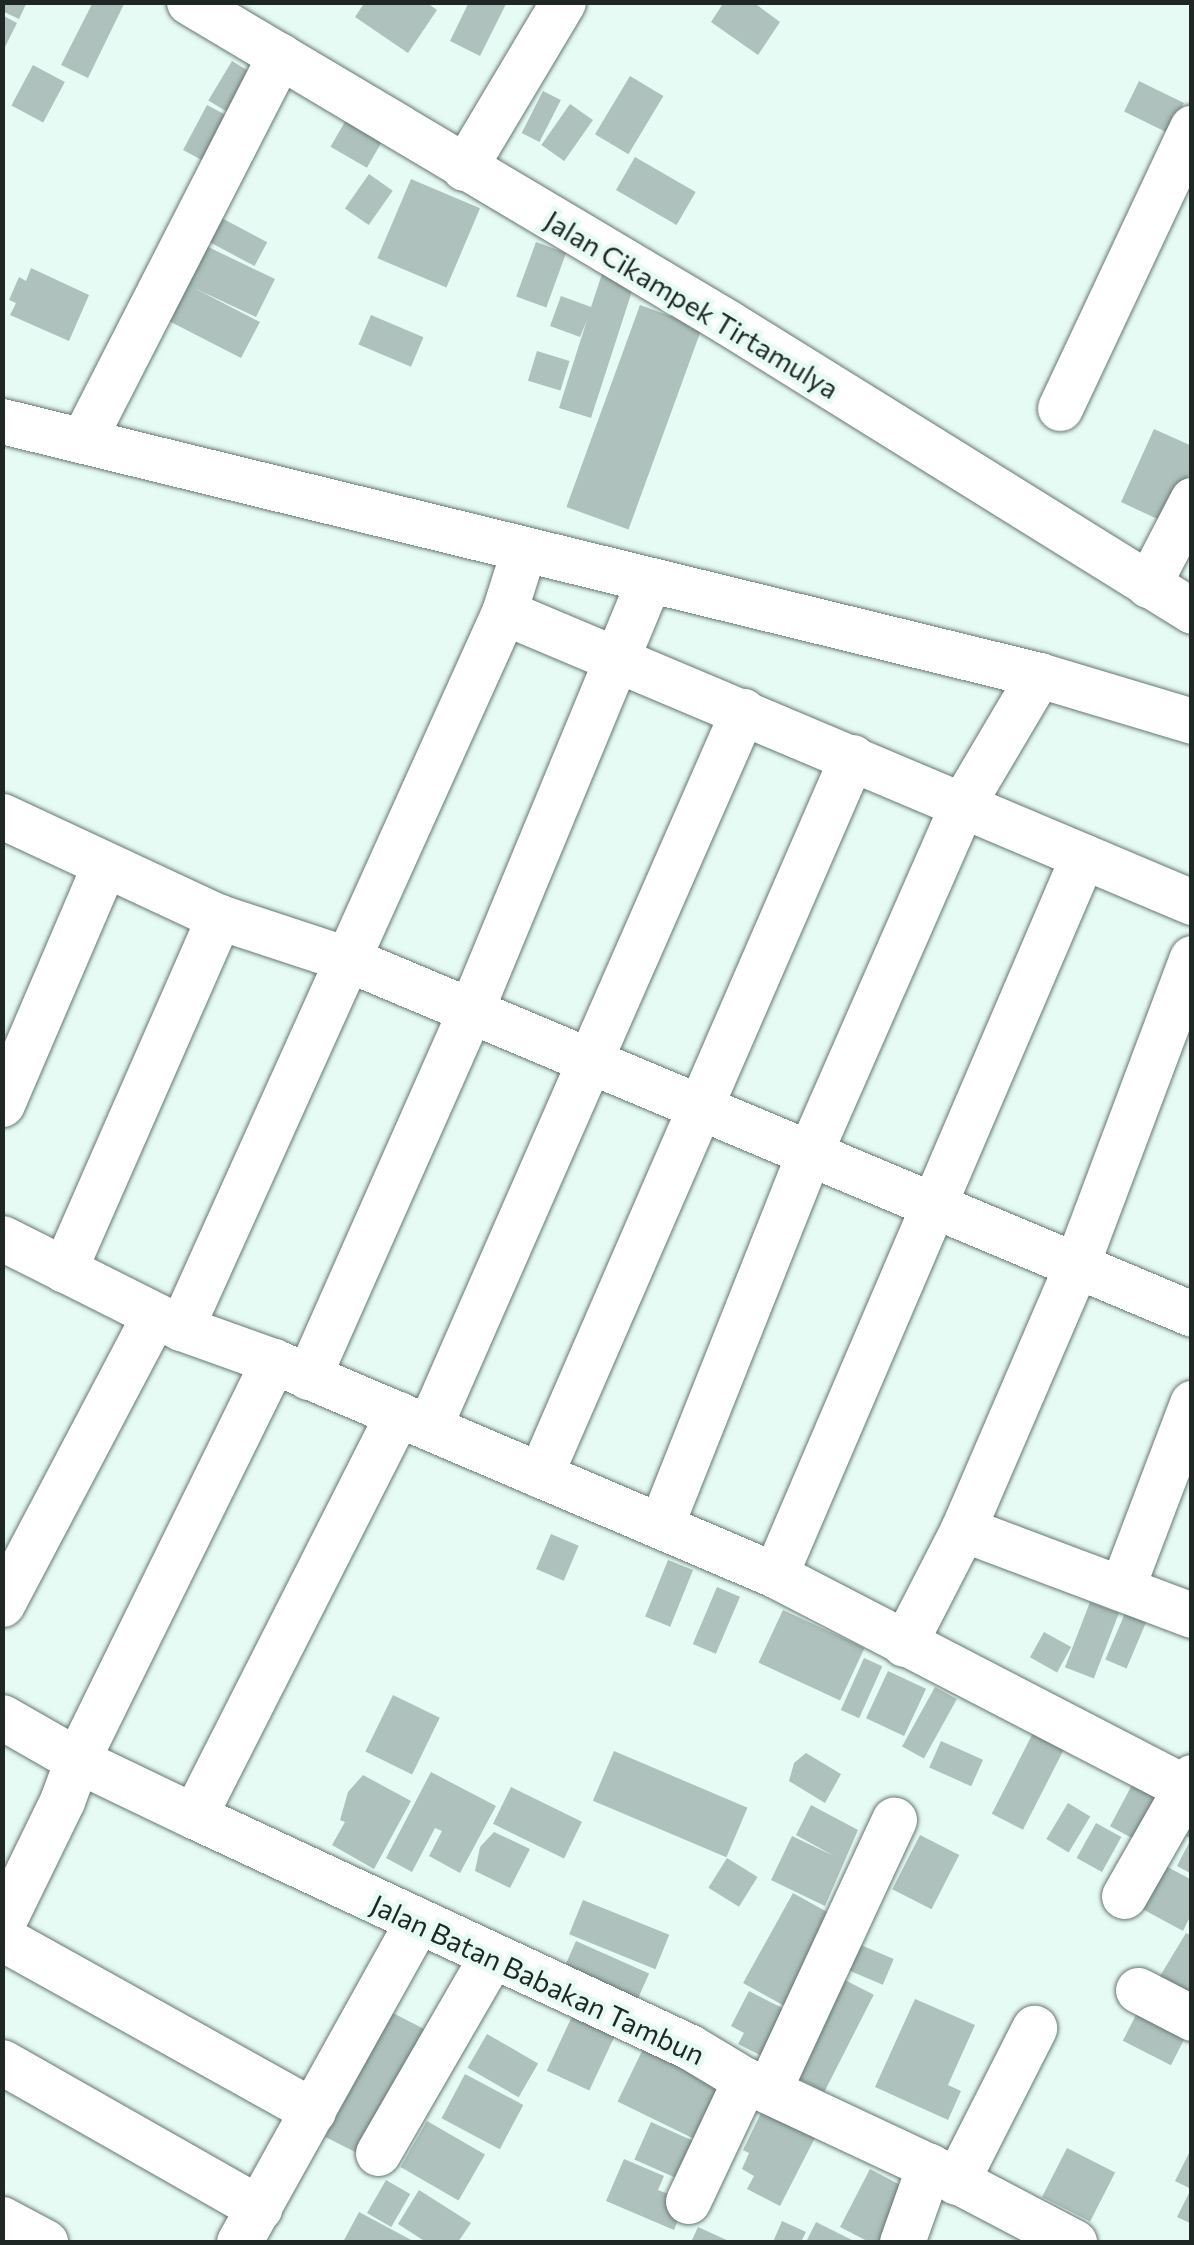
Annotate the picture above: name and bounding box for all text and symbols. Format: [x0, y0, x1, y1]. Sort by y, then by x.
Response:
street label: Jalan Cikampek Tirtamulya [539, 203, 845, 405]
street label: Jalan Batan Babakan Tambun [366, 1887, 710, 2071]

